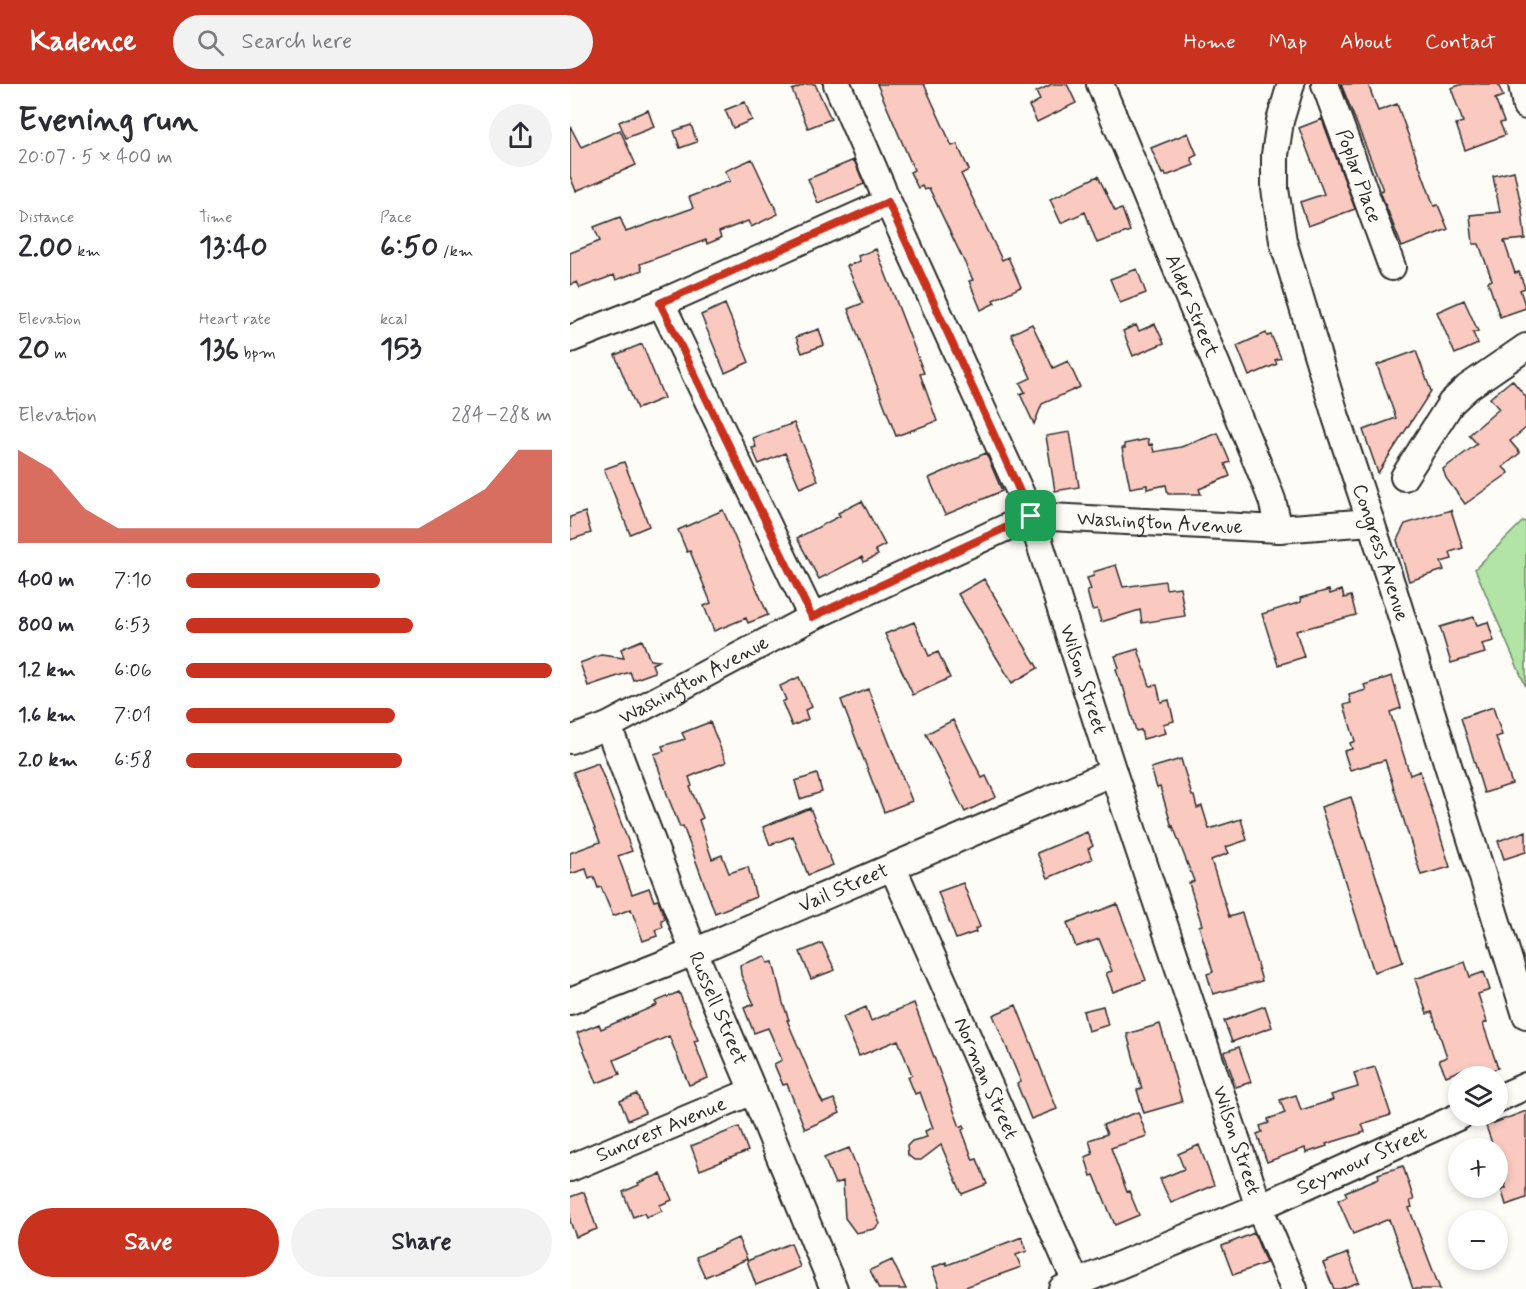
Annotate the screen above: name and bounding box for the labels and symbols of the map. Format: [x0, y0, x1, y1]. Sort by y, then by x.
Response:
street label: Poplar Place [1329, 125, 1388, 227]
street label: Alder Street [1159, 250, 1226, 361]
street label: Congress Avenue [1346, 480, 1416, 624]
pin [1005, 490, 1056, 541]
street label: Washington Avenue [1076, 505, 1244, 541]
street label: Wilson Street [1053, 621, 1113, 737]
street label: Washington Avenue [614, 629, 774, 731]
street label: Vail Street [794, 857, 893, 919]
street label: Russell Street [682, 948, 754, 1069]
street label: Norman Street [947, 1013, 1025, 1144]
street label: Wilson Street [1206, 1082, 1267, 1198]
street label: Suncrest Avenue [592, 1090, 731, 1169]
street label: Seymour Street [1292, 1119, 1431, 1202]

